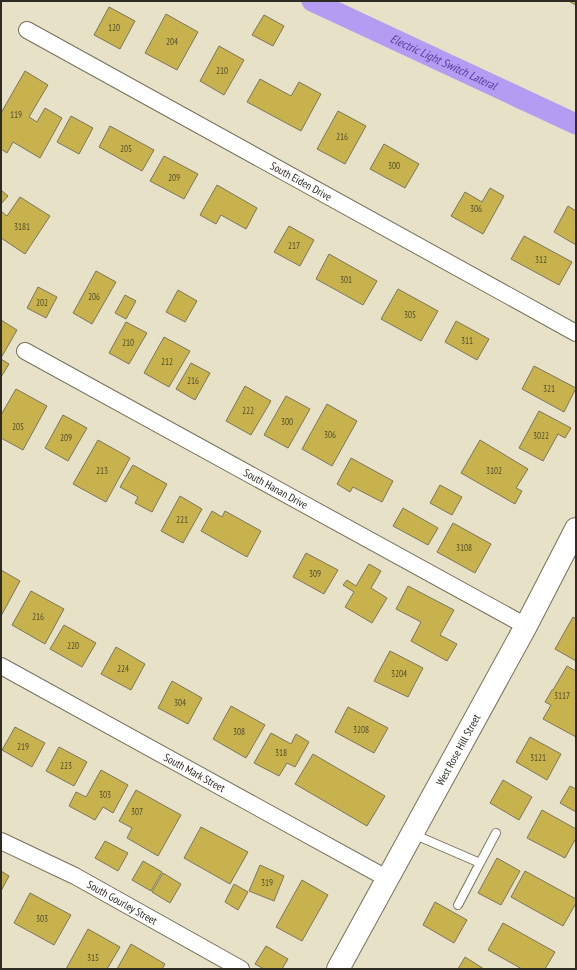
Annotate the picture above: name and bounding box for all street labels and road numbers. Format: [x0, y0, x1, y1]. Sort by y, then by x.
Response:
street label: South Eiden Drive [268, 159, 335, 204]
street label: South Hanan Drive [241, 465, 311, 512]
street label: West Rose Hill Street [433, 712, 483, 788]
street label: South Mark Street [161, 750, 228, 795]
street label: South Gourley Street [85, 877, 160, 928]

